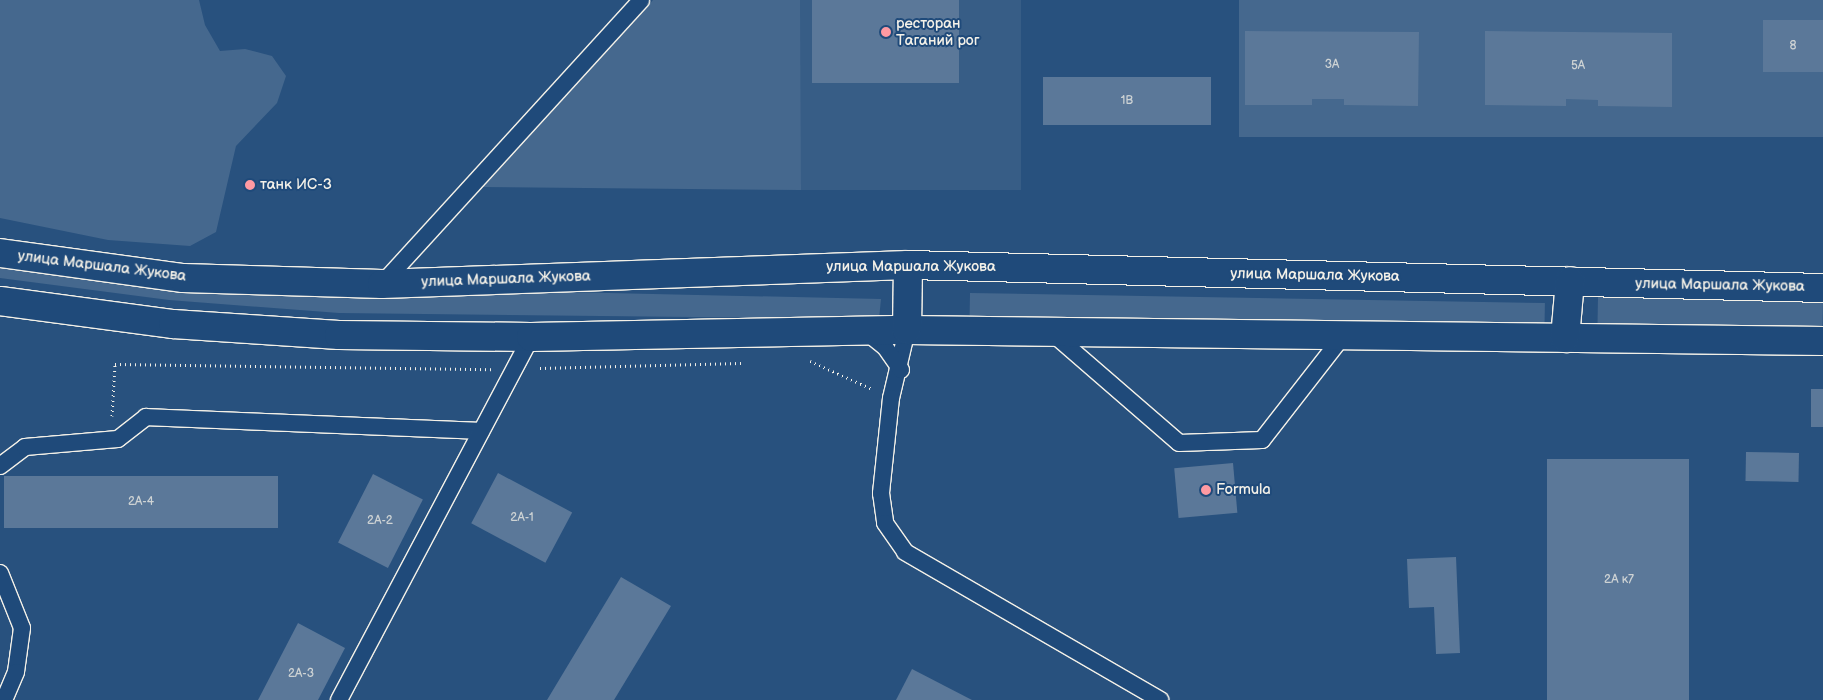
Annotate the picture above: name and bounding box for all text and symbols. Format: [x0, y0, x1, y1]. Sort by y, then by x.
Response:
place label: ресторан Таганий рог [896, 14, 980, 49]
marker: ресторан Таганий рог [880, 26, 892, 38]
house number: 8 [1790, 39, 1796, 53]
house number: 3А [1325, 58, 1339, 72]
house number: 5А [1571, 59, 1585, 73]
house number: 1В [1121, 94, 1133, 108]
place label: танк ИС-3 [260, 176, 332, 194]
marker: танк ИС-3 [244, 179, 256, 191]
street label: улица Маршала Жукова [17, 247, 187, 285]
street label: улица Маршала Жукова [826, 258, 996, 276]
street label: улица Маршала Жукова [1230, 265, 1400, 285]
street label: улица Маршала Жукова [421, 267, 591, 291]
street label: улица Маршала Жукова [1635, 275, 1805, 295]
place label: Formula [1216, 481, 1271, 499]
marker: Formula [1200, 484, 1212, 496]
house number: 2А-4 [128, 495, 154, 509]
house number: 2А-1 [510, 511, 534, 525]
house number: 2А-2 [367, 514, 393, 528]
house number: 2А к7 [1604, 573, 1634, 587]
house number: 2А-3 [288, 667, 314, 681]

